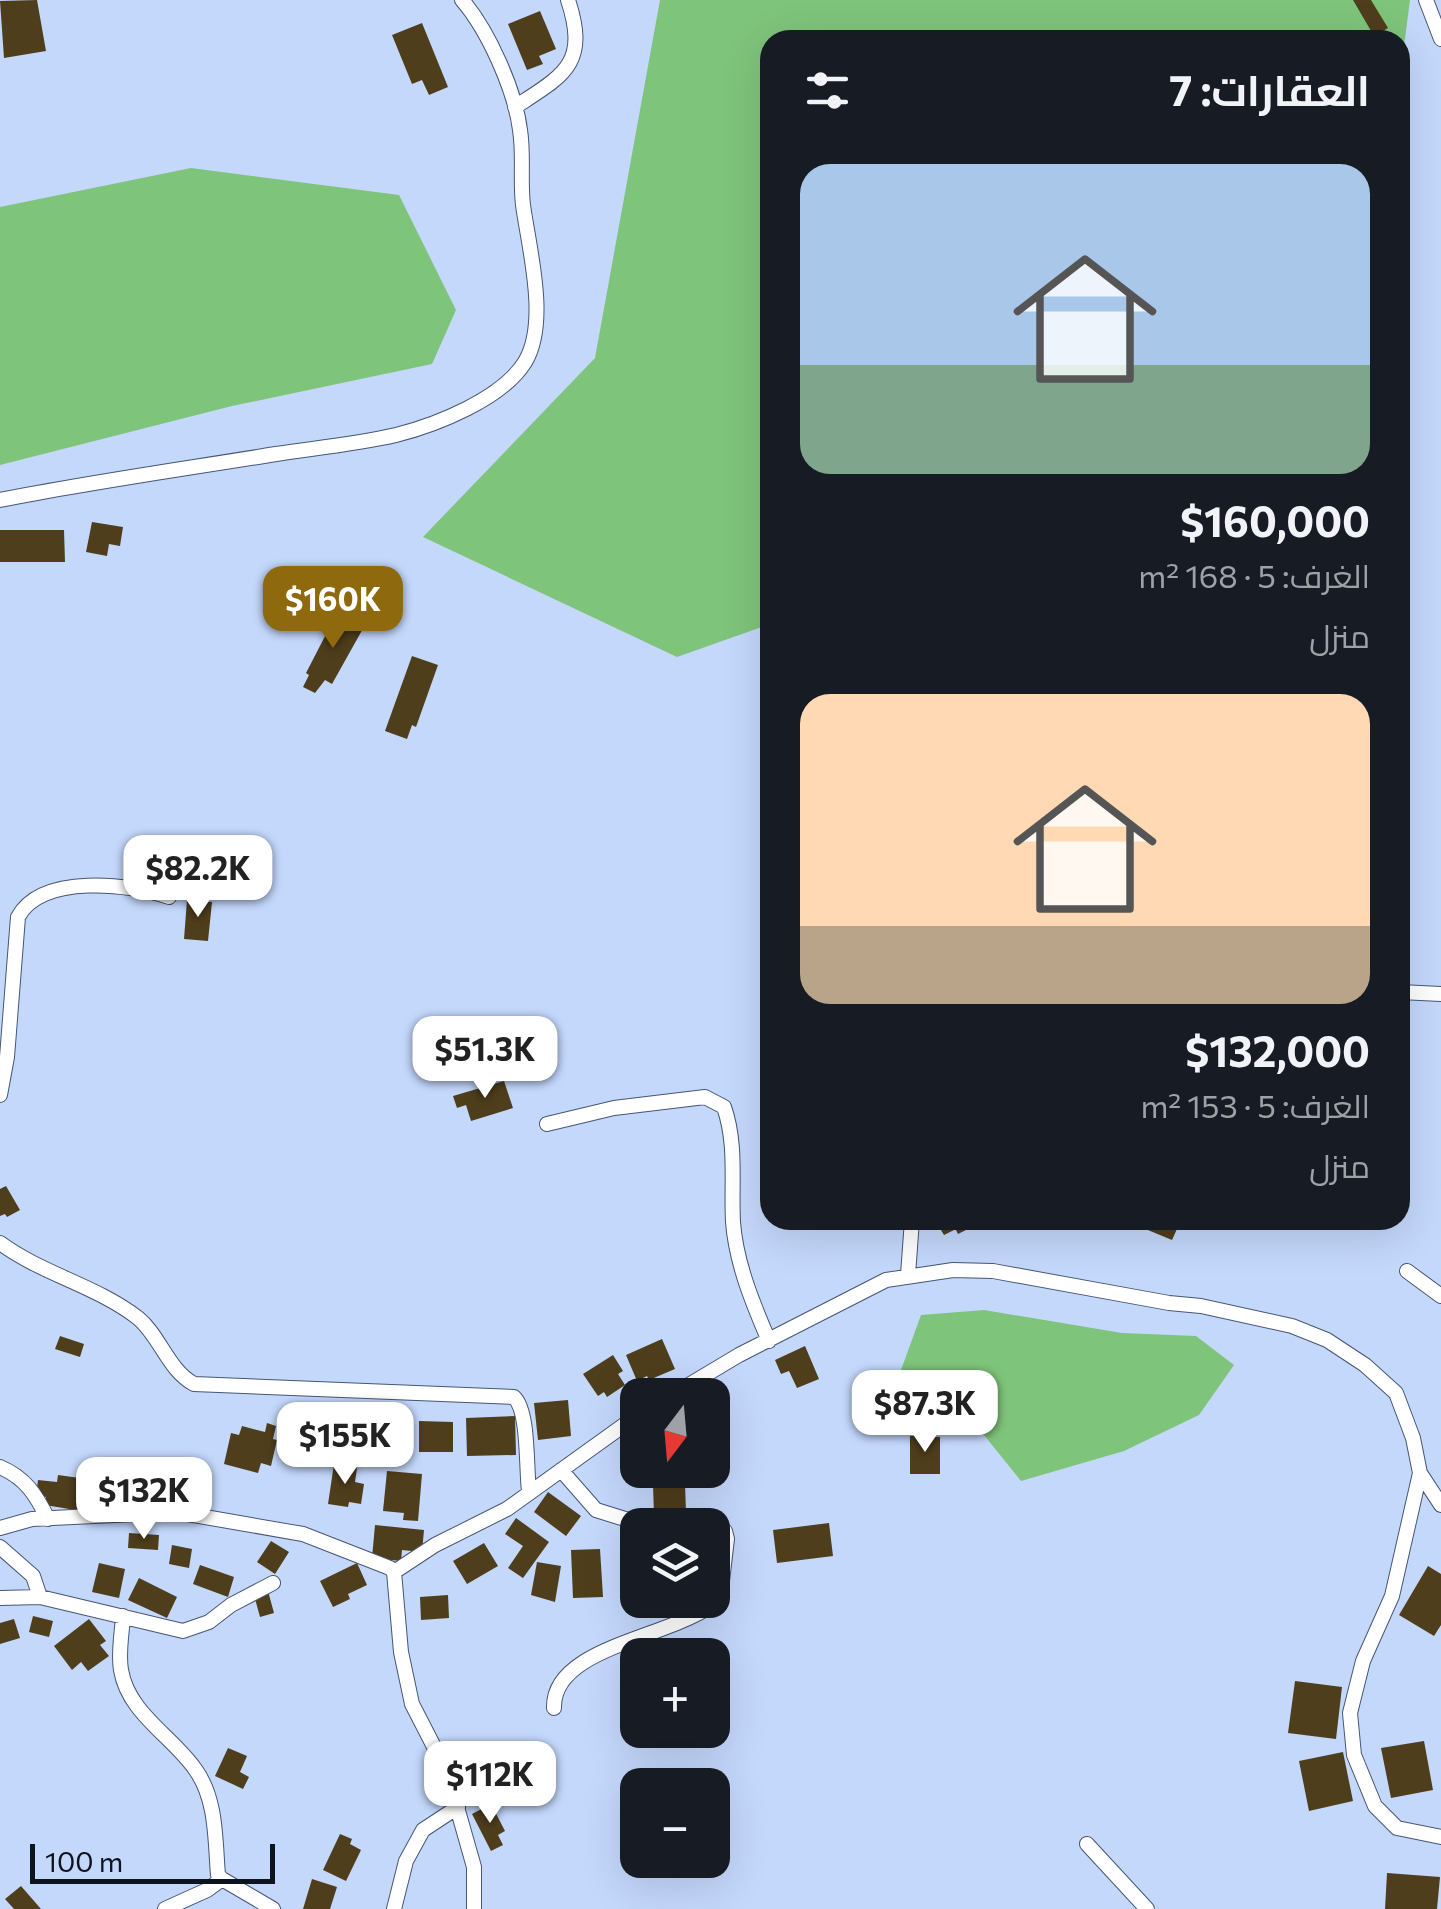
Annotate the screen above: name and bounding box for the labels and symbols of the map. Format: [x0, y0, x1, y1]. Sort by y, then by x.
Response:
pin: $160K [263, 566, 403, 651]
pin: $82.2K [117, 835, 279, 920]
pin: $51.3K [404, 1016, 566, 1101]
pin: $87.3K [844, 1370, 1006, 1455]
north arrow [620, 1378, 730, 1488]
pin: $155K [275, 1402, 415, 1487]
pin: $132K [74, 1457, 214, 1542]
pin: $112K [420, 1741, 560, 1826]
scale bar [30, 1839, 275, 1884]

